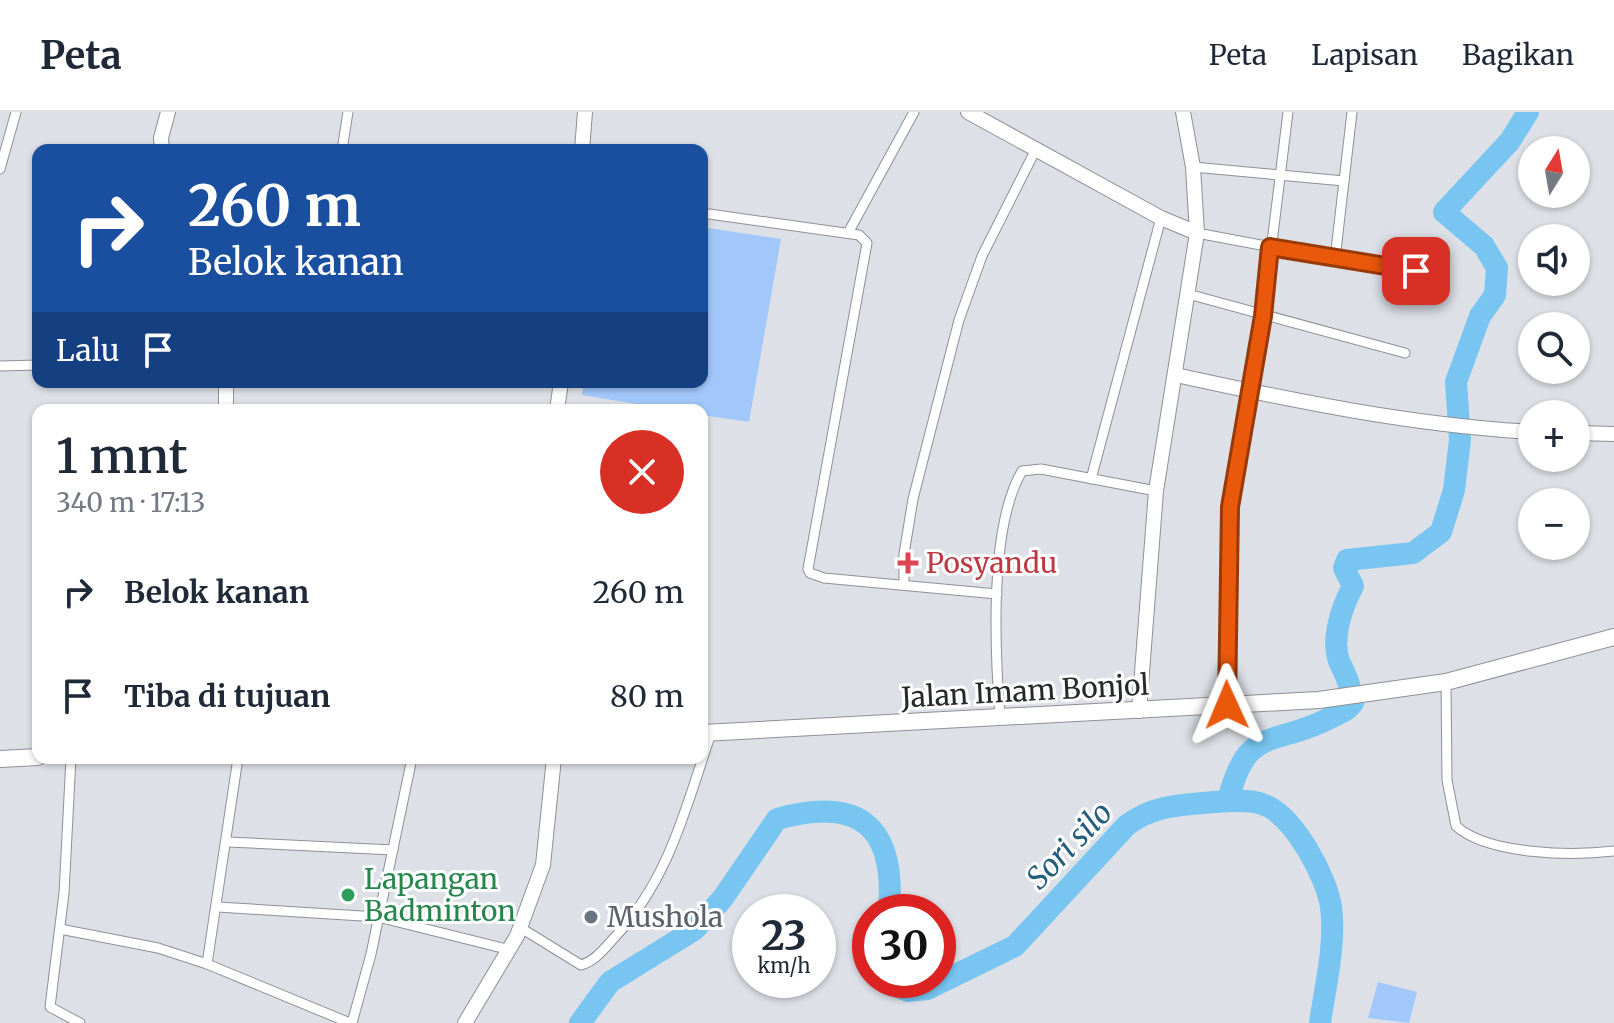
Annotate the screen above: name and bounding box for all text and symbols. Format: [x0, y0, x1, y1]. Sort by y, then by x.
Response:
text: Peta [40, 32, 122, 79]
text: Peta [1209, 37, 1267, 73]
text: Lapisan [1311, 37, 1418, 73]
text: Bagikan [1462, 37, 1574, 73]
north arrow [1518, 136, 1590, 208]
map controls [1518, 136, 1590, 560]
text: 260 m [188, 171, 361, 241]
icon: right [56, 176, 160, 280]
button: sound [1518, 224, 1590, 296]
pin [1382, 237, 1450, 305]
text: Belok kanan [188, 240, 404, 285]
icon: arrive [1394, 249, 1438, 293]
button: search [1518, 312, 1590, 384]
icon: arrive [136, 328, 180, 372]
text: Lalu [56, 331, 120, 369]
button: + [1518, 400, 1590, 472]
text: 1 mnt [56, 426, 188, 486]
button: close [600, 430, 684, 514]
text: 340 m · 17:13 [56, 486, 205, 519]
button: − [1518, 488, 1590, 560]
place label: Posyandu [926, 545, 1057, 581]
marker: Posyandu [897, 552, 919, 574]
icon: right [56, 570, 100, 614]
text: Belok kanan [124, 573, 309, 611]
text: 260 m [593, 573, 684, 611]
position arrow [1185, 663, 1269, 747]
street label: Jalan Imam Bonjol [899, 667, 1150, 716]
icon: arrive [56, 674, 100, 718]
text: Tiba di tujuan [124, 677, 330, 715]
text: 80 m [610, 677, 684, 715]
water label: Sori silo [1018, 793, 1120, 897]
place label: Lapangan Badminton [364, 861, 516, 929]
marker: Lapangan Badminton [339, 886, 357, 904]
speed limit sign: 30 [852, 894, 956, 998]
place label: Mushola [607, 899, 723, 935]
marker: Mushola [582, 908, 600, 926]
text: 23 [761, 911, 807, 961]
text: km/h [758, 953, 810, 978]

